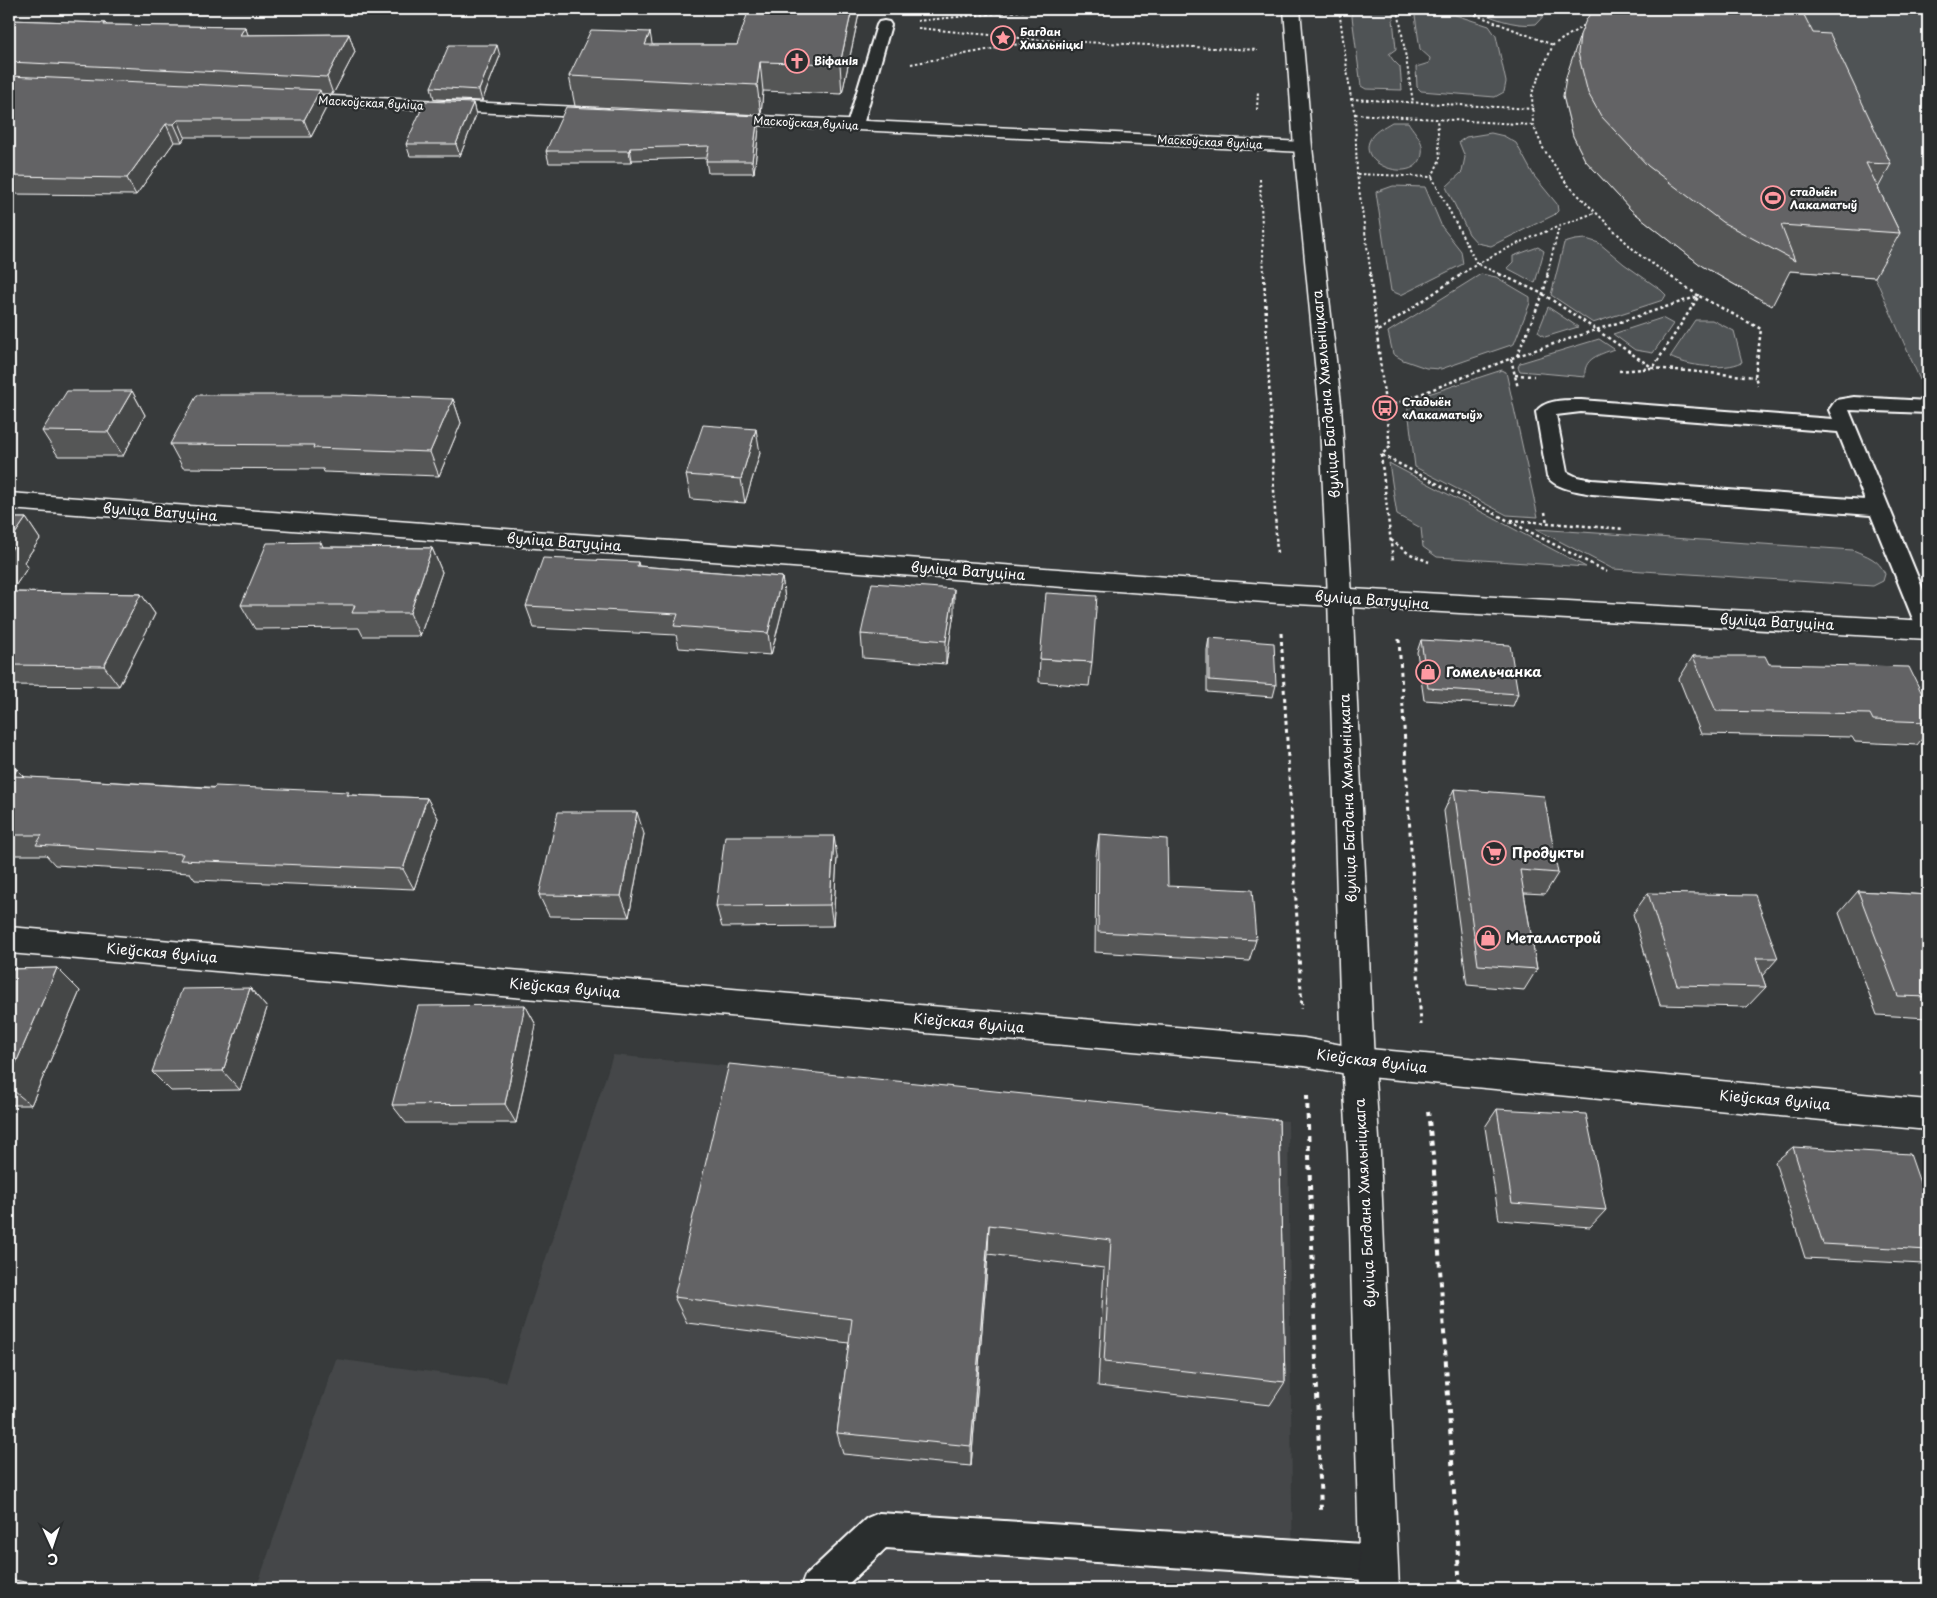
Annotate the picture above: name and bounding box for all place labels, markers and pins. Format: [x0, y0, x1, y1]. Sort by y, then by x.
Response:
place label: Багдан Хмяльніцкі [1020, 23, 1084, 53]
place icon: Багдан Хмяльніцкі [990, 25, 1016, 51]
church icon: Віфанія [784, 48, 810, 74]
place label: Віфанія [814, 52, 858, 69]
place label: стадыён Лакаматыў [1790, 183, 1857, 213]
sports icon: стадыён Лакаматыў [1760, 185, 1786, 211]
place label: Стадыён «Лакаматыў» [1402, 393, 1483, 423]
bus stop icon: Стадыён «Лакаматыў» [1372, 395, 1398, 421]
shop icon: Гомельчанка [1415, 659, 1441, 685]
place label: Гомельчанка [1446, 661, 1542, 682]
supermarket icon: Продукты [1481, 840, 1507, 866]
place label: Продукты [1512, 842, 1584, 863]
shop icon: Металлстрой [1475, 925, 1501, 951]
place label: Металлстрой [1506, 927, 1601, 948]

